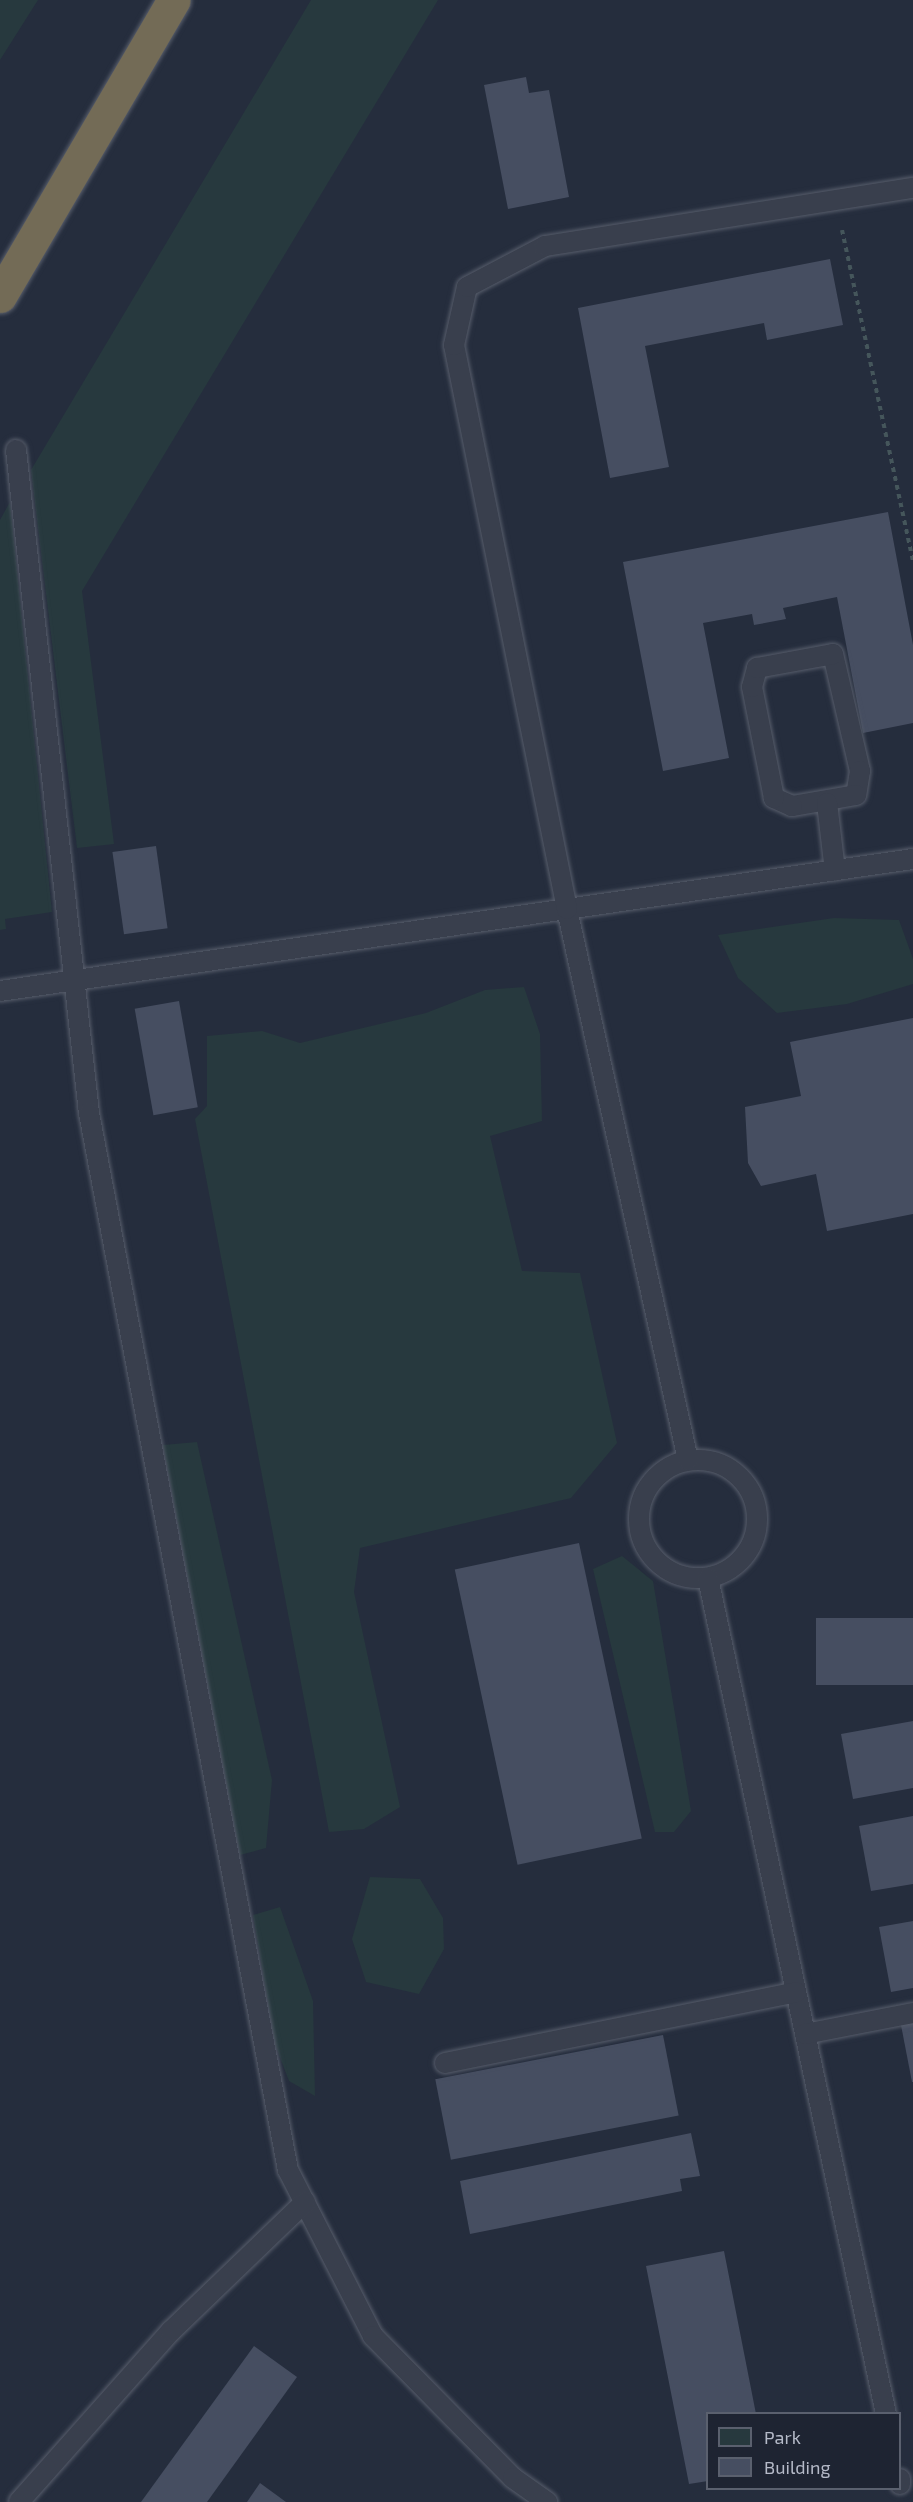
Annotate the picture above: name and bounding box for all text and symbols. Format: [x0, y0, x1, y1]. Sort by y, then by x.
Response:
legend [706, 2412, 901, 2490]
text: Park [764, 2426, 801, 2448]
text: Building [764, 2456, 831, 2478]

